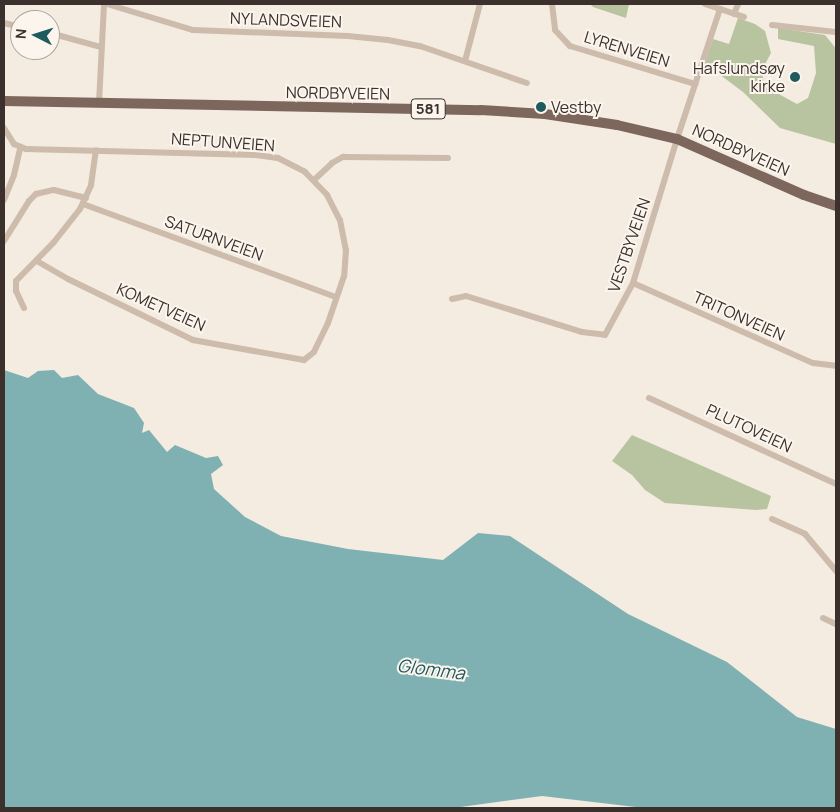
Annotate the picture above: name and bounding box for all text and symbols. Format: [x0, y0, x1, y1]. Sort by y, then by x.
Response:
street label: NYLANDSVEIEN [230, 8, 342, 32]
north arrow [10, 10, 60, 60]
street label: LYRENVEIEN [582, 27, 672, 71]
text: N [11, 28, 30, 40]
place label: Hafslundsøy kirke [693, 58, 785, 96]
marker: Hafslundsøy kirke [789, 71, 801, 83]
street label: NORDBYVEIEN [286, 82, 390, 104]
road number: 581 [410, 96, 446, 122]
place label: Vestby [551, 97, 601, 117]
marker: Vestby [535, 101, 547, 113]
street label: NORDBYVEIEN [690, 120, 792, 180]
street label: NEPTUNVEIEN [170, 129, 276, 155]
street label: VESTBYVEIEN [604, 195, 654, 295]
street label: SATURNVEIEN [162, 211, 266, 265]
street label: KOMETVEIEN [114, 279, 208, 335]
street label: TRITONVEIEN [690, 287, 788, 345]
street label: PLUTOVEIEN [703, 400, 795, 456]
water label: Glomma [396, 654, 466, 684]

